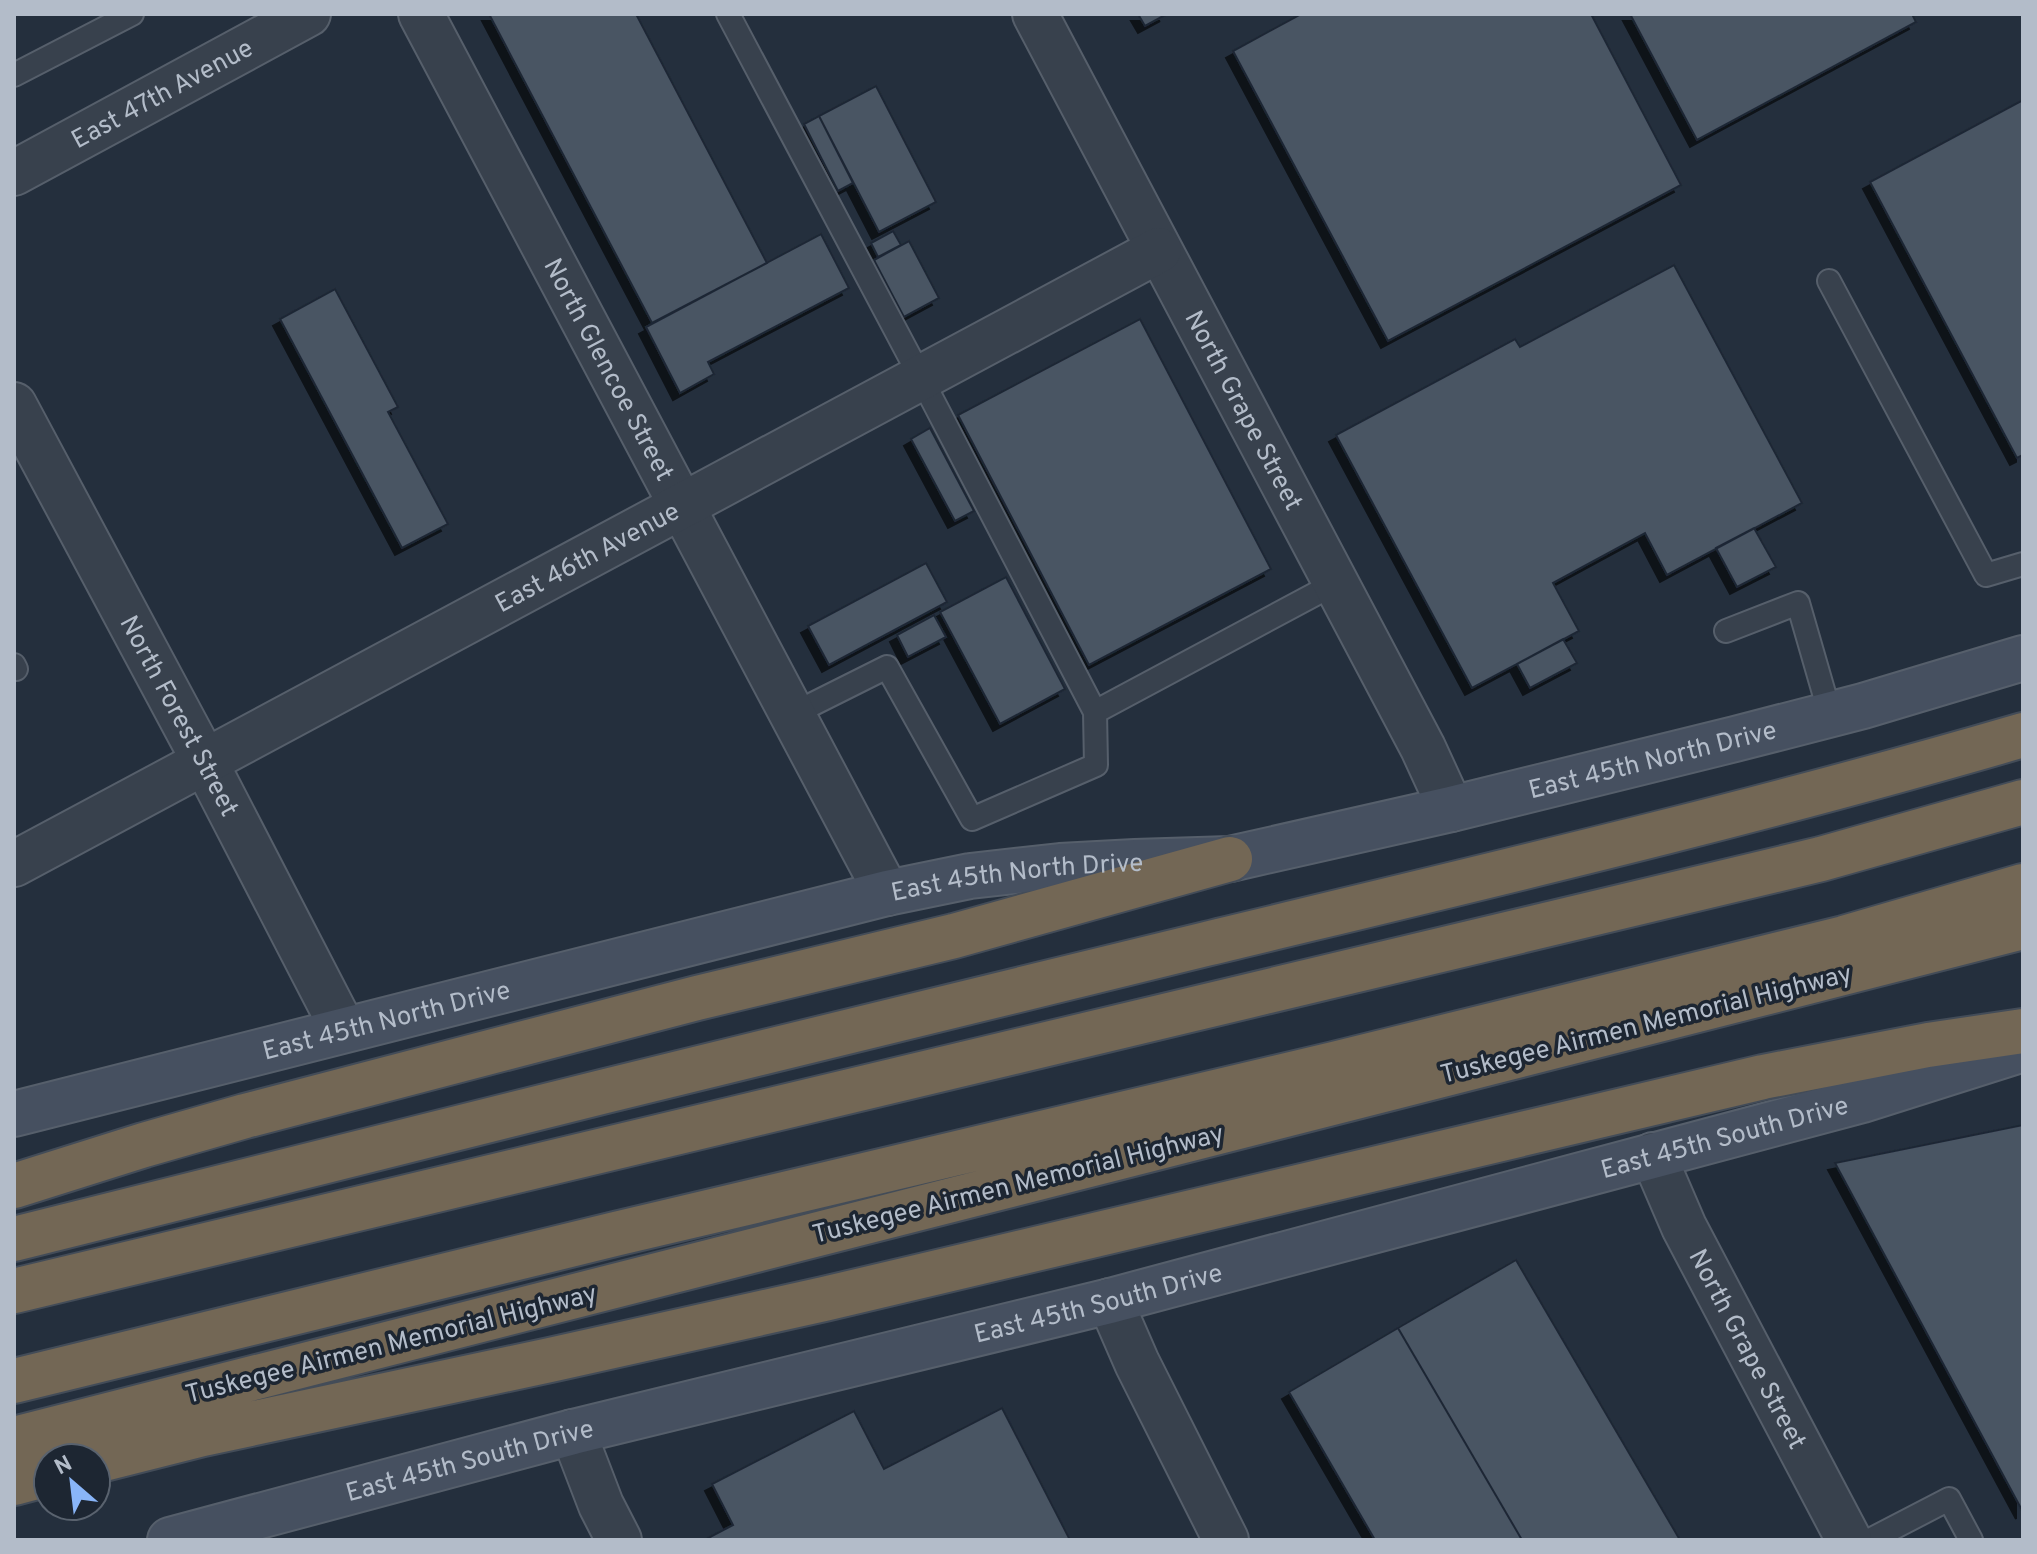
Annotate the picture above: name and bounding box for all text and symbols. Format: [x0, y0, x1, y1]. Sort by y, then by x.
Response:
street label: East 47th Avenue [66, 33, 260, 158]
street label: North Glencoe Street [535, 253, 680, 487]
street label: North Grape Street [1176, 305, 1309, 517]
street label: East 46th Avenue [490, 496, 686, 622]
street label: North Forest Street [111, 610, 244, 823]
street label: East 45th North Drive [1526, 715, 1781, 808]
street label: East 45th North Drive [888, 848, 1144, 911]
street label: Tuskegee Airmen Memorial Highway [1437, 958, 1856, 1093]
street label: East 45th North Drive [259, 975, 514, 1069]
street label: East 45th South Drive [1597, 1090, 1853, 1188]
street label: Tuskegee Airmen Memorial Highway [809, 1118, 1228, 1253]
street label: North Grape Street [1680, 1244, 1812, 1456]
street label: East 45th South Drive [971, 1258, 1227, 1353]
street label: Tuskegee Airmen Memorial Highway [182, 1278, 601, 1413]
street label: East 45th South Drive [342, 1414, 597, 1511]
north arrow [32, 1442, 112, 1522]
text: N [50, 1451, 77, 1482]

